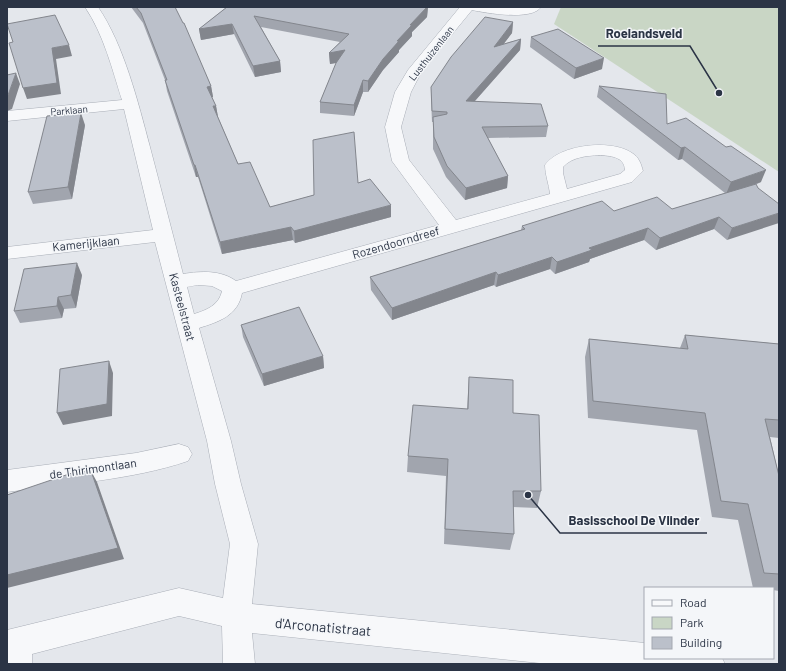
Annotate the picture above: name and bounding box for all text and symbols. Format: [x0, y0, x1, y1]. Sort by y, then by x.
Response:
callout: Roelandsveld [598, 21, 690, 46]
street label: Lusthuizenlaan [406, 23, 456, 83]
text: Roelandsveld [606, 25, 682, 41]
street label: Parklaan [50, 102, 88, 118]
street label: Rozendoorndreef [350, 223, 441, 261]
street label: Kamerijklaan [52, 233, 120, 253]
street label: Kasteelstraat [167, 271, 199, 342]
street label: de Thirimontlaan [48, 455, 137, 481]
callout: Basisschool De Vlinder [560, 508, 707, 533]
text: Basisschool De Vlinder [569, 512, 699, 528]
legend [644, 587, 774, 659]
text: Road [680, 595, 707, 609]
street label: d'Arconatistraat [274, 614, 372, 639]
text: Park [680, 615, 704, 629]
text: Building [680, 635, 722, 649]

